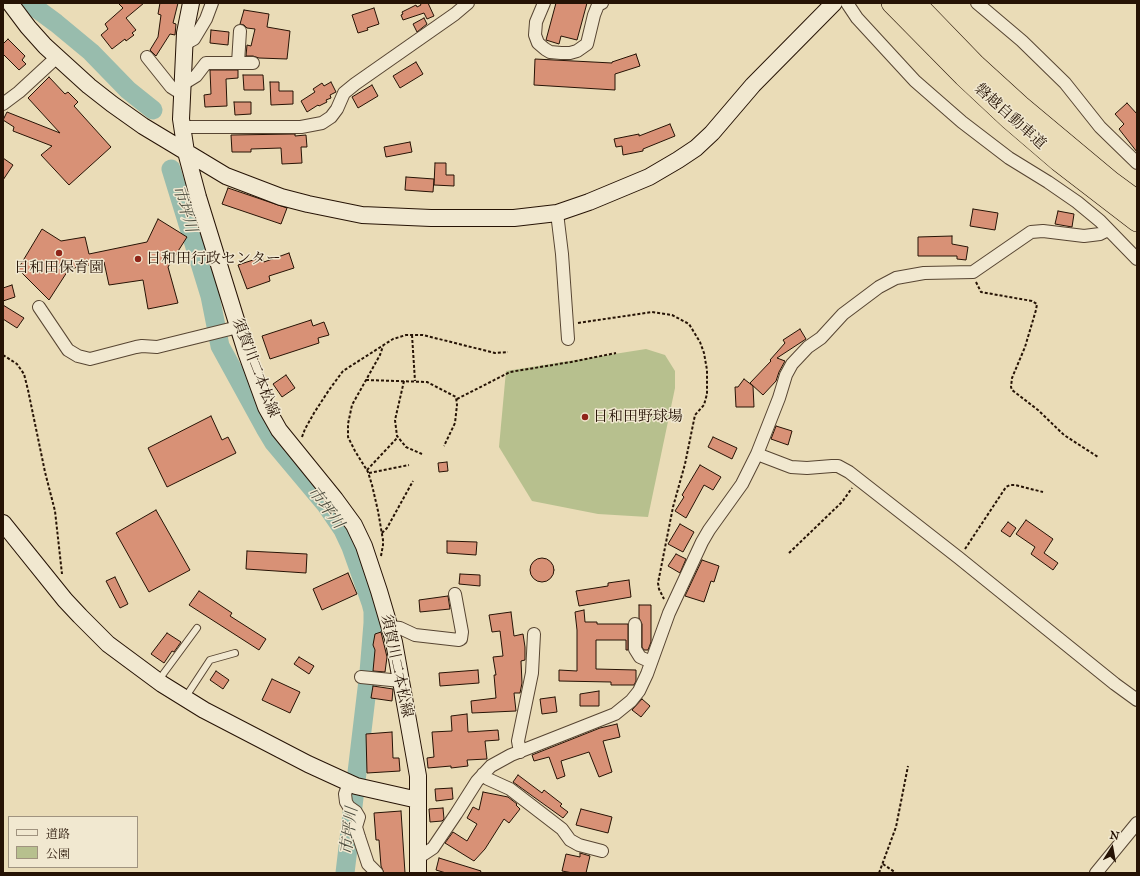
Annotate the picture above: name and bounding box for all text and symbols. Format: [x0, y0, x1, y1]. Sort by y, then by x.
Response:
street label: 磐越自動車道 [971, 80, 1049, 154]
water label: 市坪川 [168, 183, 200, 235]
marker: 日和田保育園 [54, 248, 64, 258]
place label: 日和田行政センター [146, 250, 281, 268]
marker: 日和田行政センター [133, 254, 143, 264]
place label: 日和田保育園 [14, 259, 104, 277]
street label: 須賀川二本松線 [228, 316, 282, 420]
place label: 日和田野球場 [593, 408, 683, 426]
marker: 日和田野球場 [580, 412, 590, 422]
water label: 市坪川 [303, 483, 347, 533]
street label: 須賀川二本松線 [376, 613, 416, 719]
water label: 市坪川 [338, 806, 362, 856]
legend [8, 816, 138, 868]
text: 道路 [46, 827, 70, 841]
north arrow [1092, 828, 1132, 868]
text: N [1109, 828, 1120, 843]
text: 公園 [46, 847, 70, 861]

